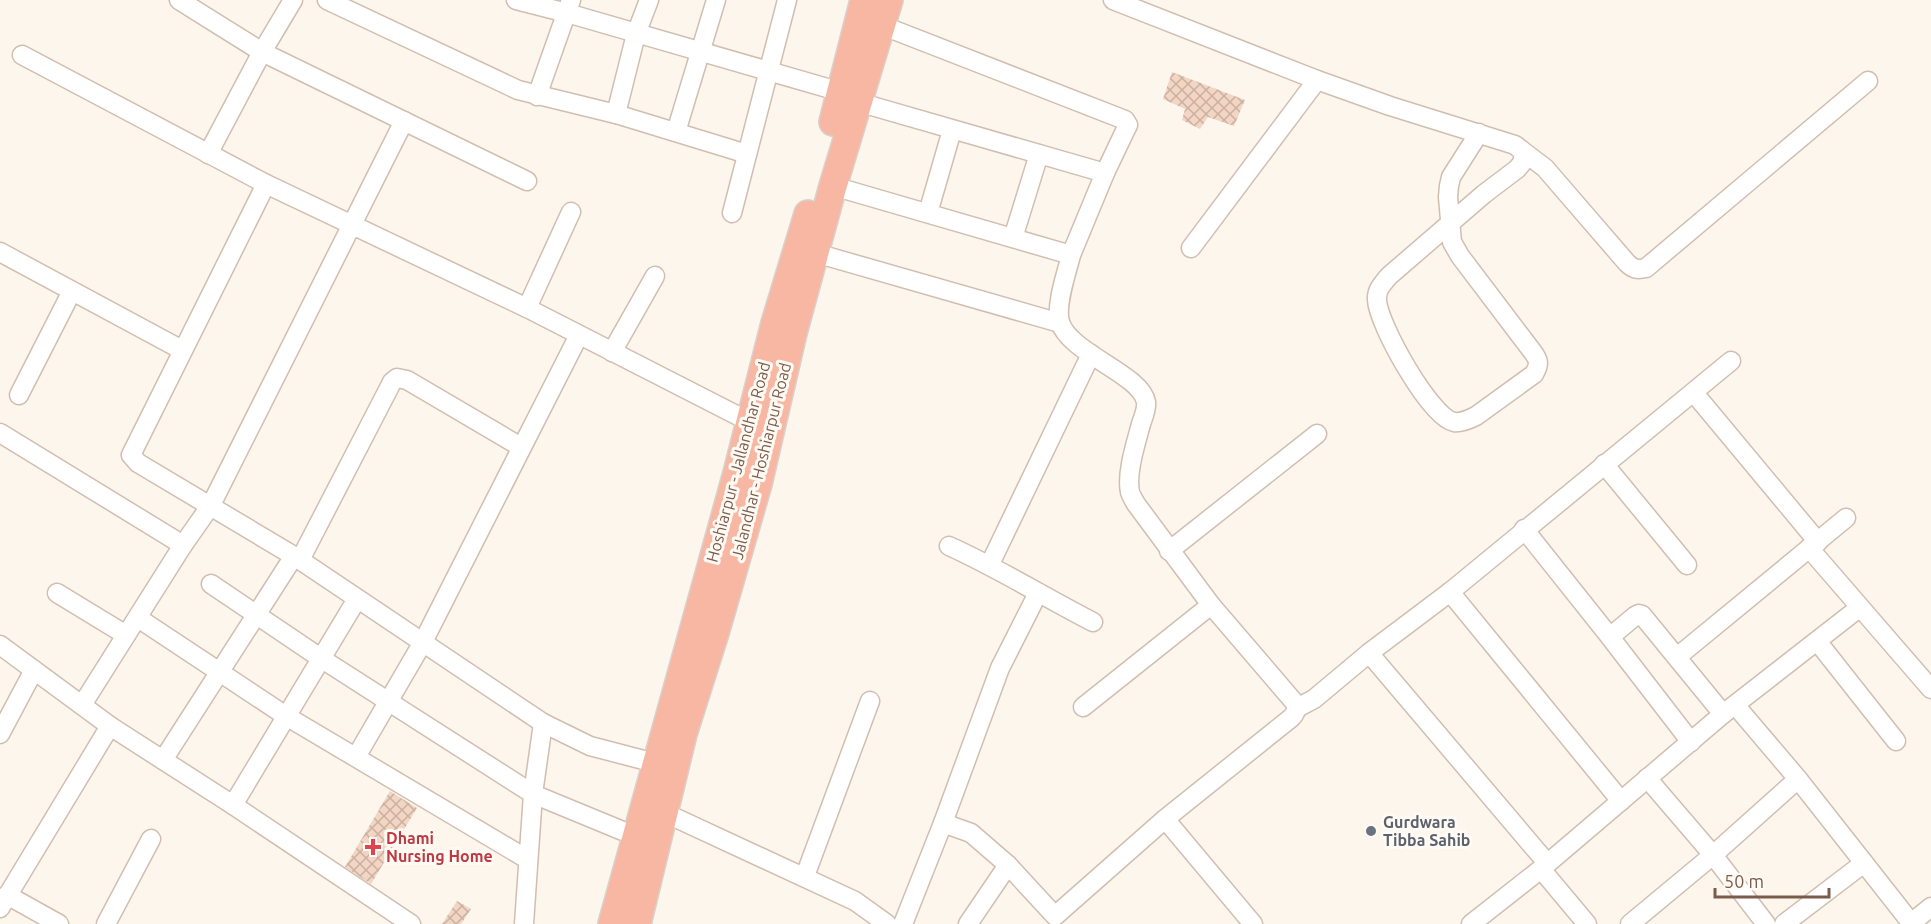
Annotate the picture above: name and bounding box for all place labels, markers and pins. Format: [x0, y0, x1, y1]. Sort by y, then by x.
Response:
place label: Gurdwara Tibba Sahib [1383, 813, 1470, 849]
marker: Gurdwara Tibba Sahib [1364, 824, 1378, 838]
place label: Dhami Nursing Home [386, 829, 493, 865]
marker: Dhami Nursing Home [364, 838, 382, 856]

